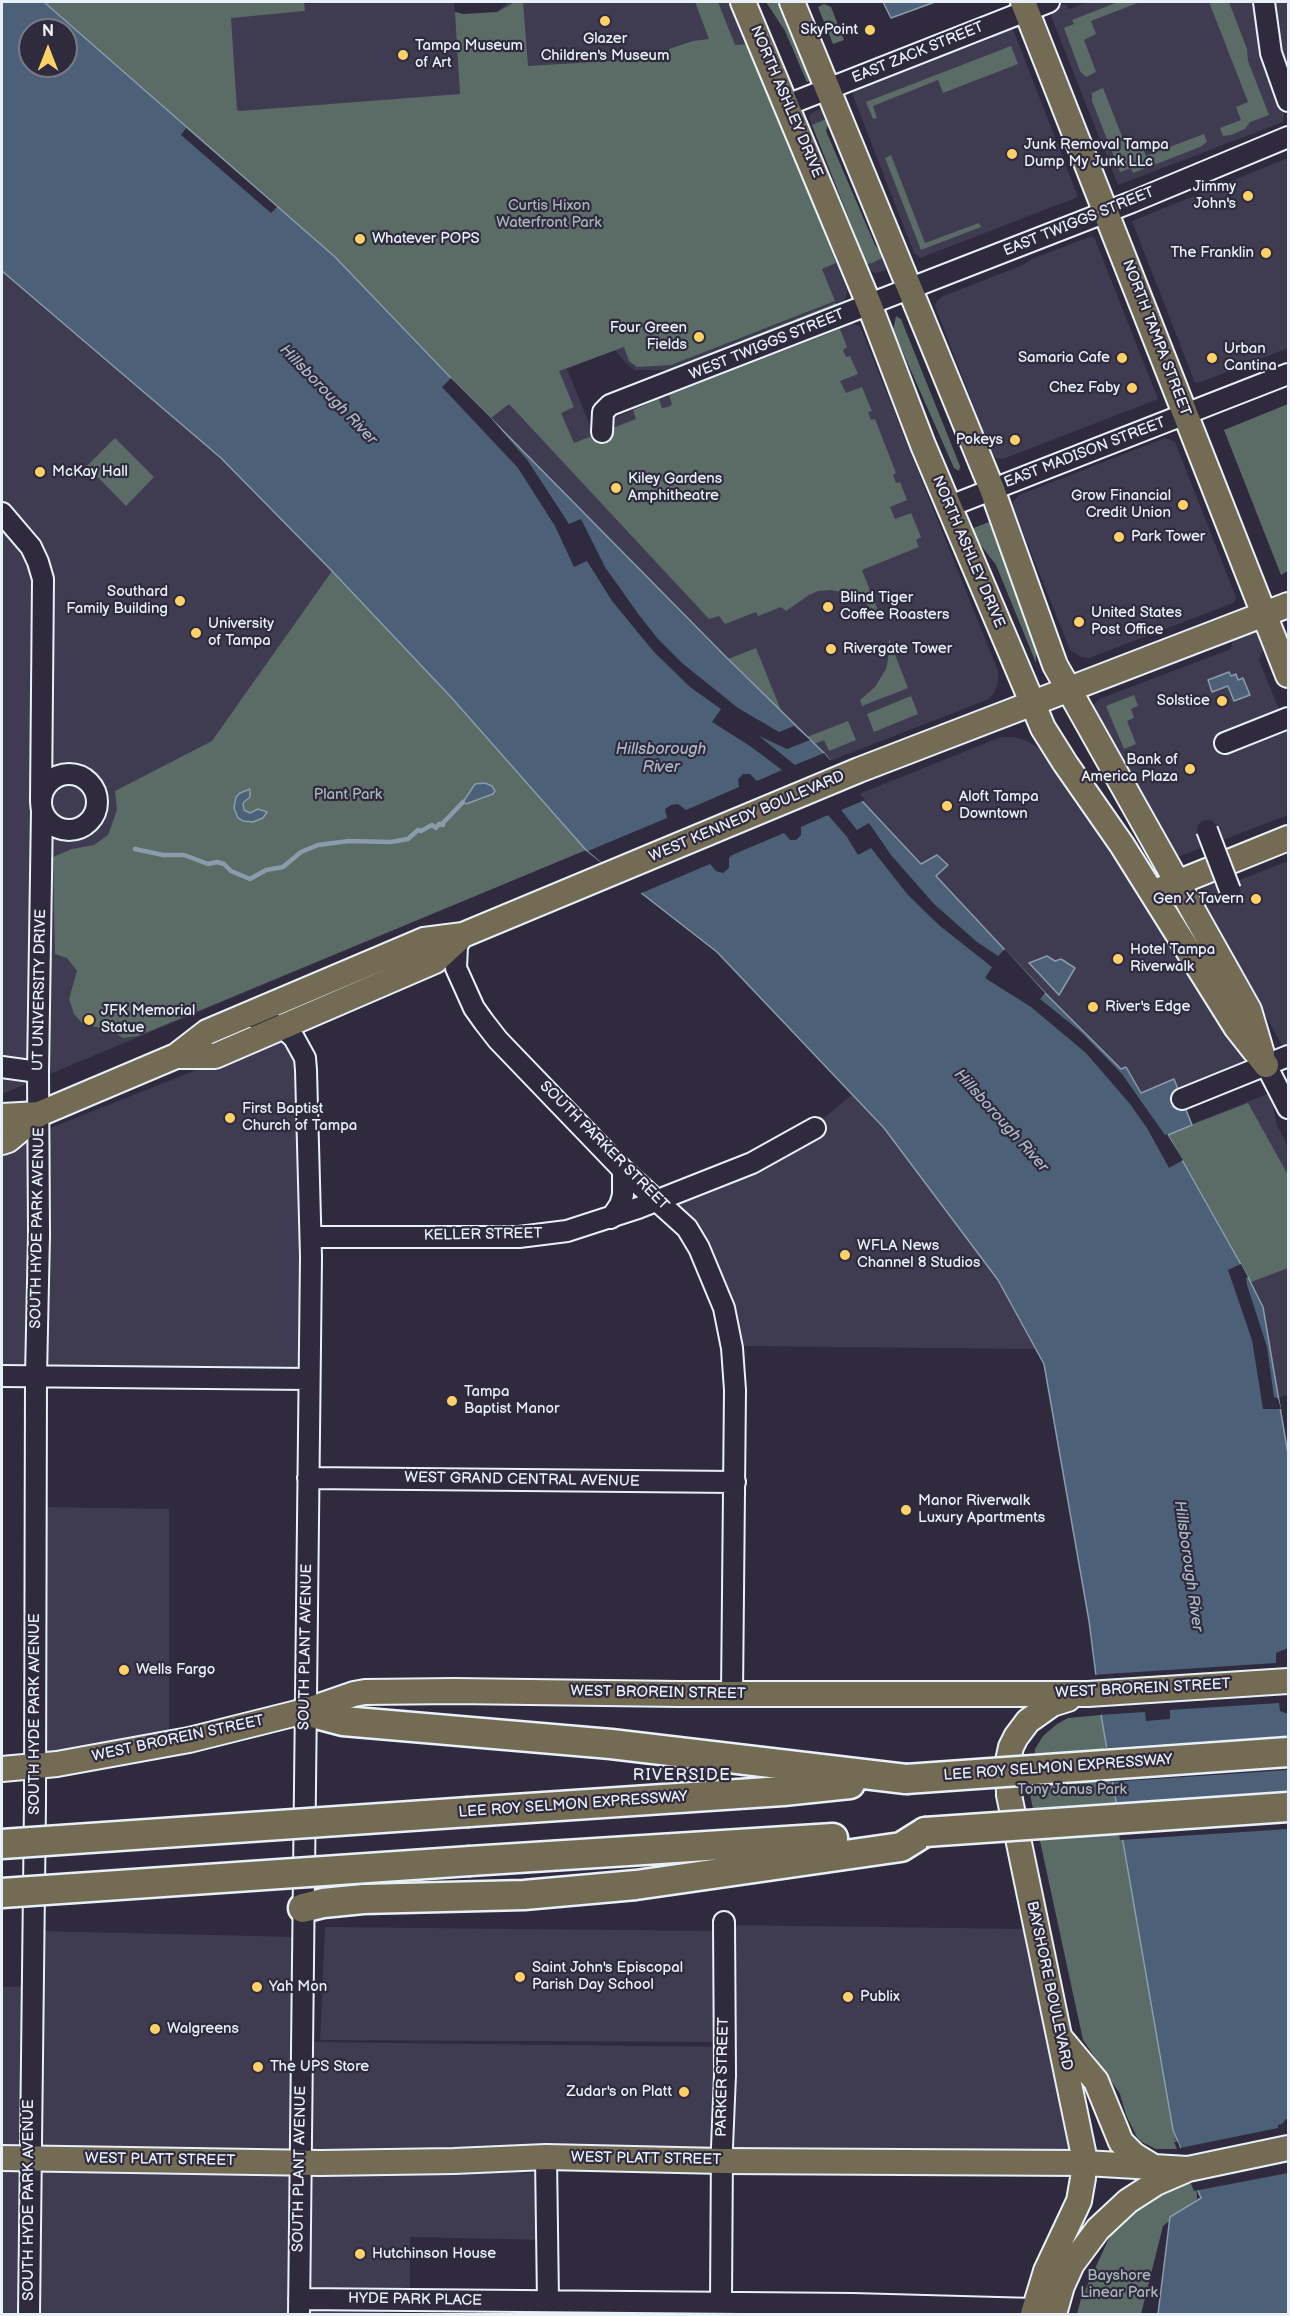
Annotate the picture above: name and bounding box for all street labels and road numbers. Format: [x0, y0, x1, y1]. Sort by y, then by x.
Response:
street label: EAST ZACK STREET [849, 18, 987, 88]
street label: NORTH ASHLEY DRIVE [746, 23, 826, 181]
street label: EAST TWIGGS STREET [1001, 183, 1157, 261]
street label: NORTH TAMPA STREET [1118, 257, 1194, 419]
street label: WEST TWIGGS STREET [687, 306, 847, 384]
street label: EAST MADISON STREET [1002, 414, 1168, 492]
street label: NORTH ASHLEY DRIVE [928, 473, 1008, 631]
street label: WEST KENNEDY BOULEVARD [647, 768, 847, 866]
street label: UT UNIVERSITY DRIVE [30, 909, 50, 1071]
street label: SOUTH PARKER STREET [536, 1078, 672, 1214]
street label: SOUTH HYDE PARK AVENUE [27, 1127, 49, 1329]
street label: KELLER STREET [424, 1225, 542, 1245]
street label: WEST GRAND CENTRAL AVENUE [404, 1469, 640, 1491]
street label: SOUTH PLANT AVENUE [296, 1564, 316, 1730]
street label: SOUTH HYDE PARK AVENUE [26, 1613, 44, 1815]
street label: WEST BROREIN STREET [1055, 1675, 1231, 1703]
street label: WEST BROREIN STREET [570, 1682, 746, 1704]
street label: WEST BROREIN STREET [90, 1712, 266, 1766]
street label: LEE ROY SELMON EXPRESSWAY [943, 1751, 1173, 1785]
street label: LEE ROY SELMON EXPRESSWAY [458, 1788, 688, 1822]
street label: BAYSHORE BOULEVARD [1022, 1900, 1076, 2072]
street label: PARKER STREET [713, 2017, 733, 2137]
street label: SOUTH PLANT AVENUE [290, 2086, 310, 2252]
street label: SOUTH HYDE PARK AVENUE [20, 2099, 38, 2301]
street label: WEST PLATT STREET [571, 2149, 721, 2169]
street label: WEST PLATT STREET [85, 2150, 235, 2170]
street label: HYDE PARK PLACE [348, 2290, 482, 2310]

